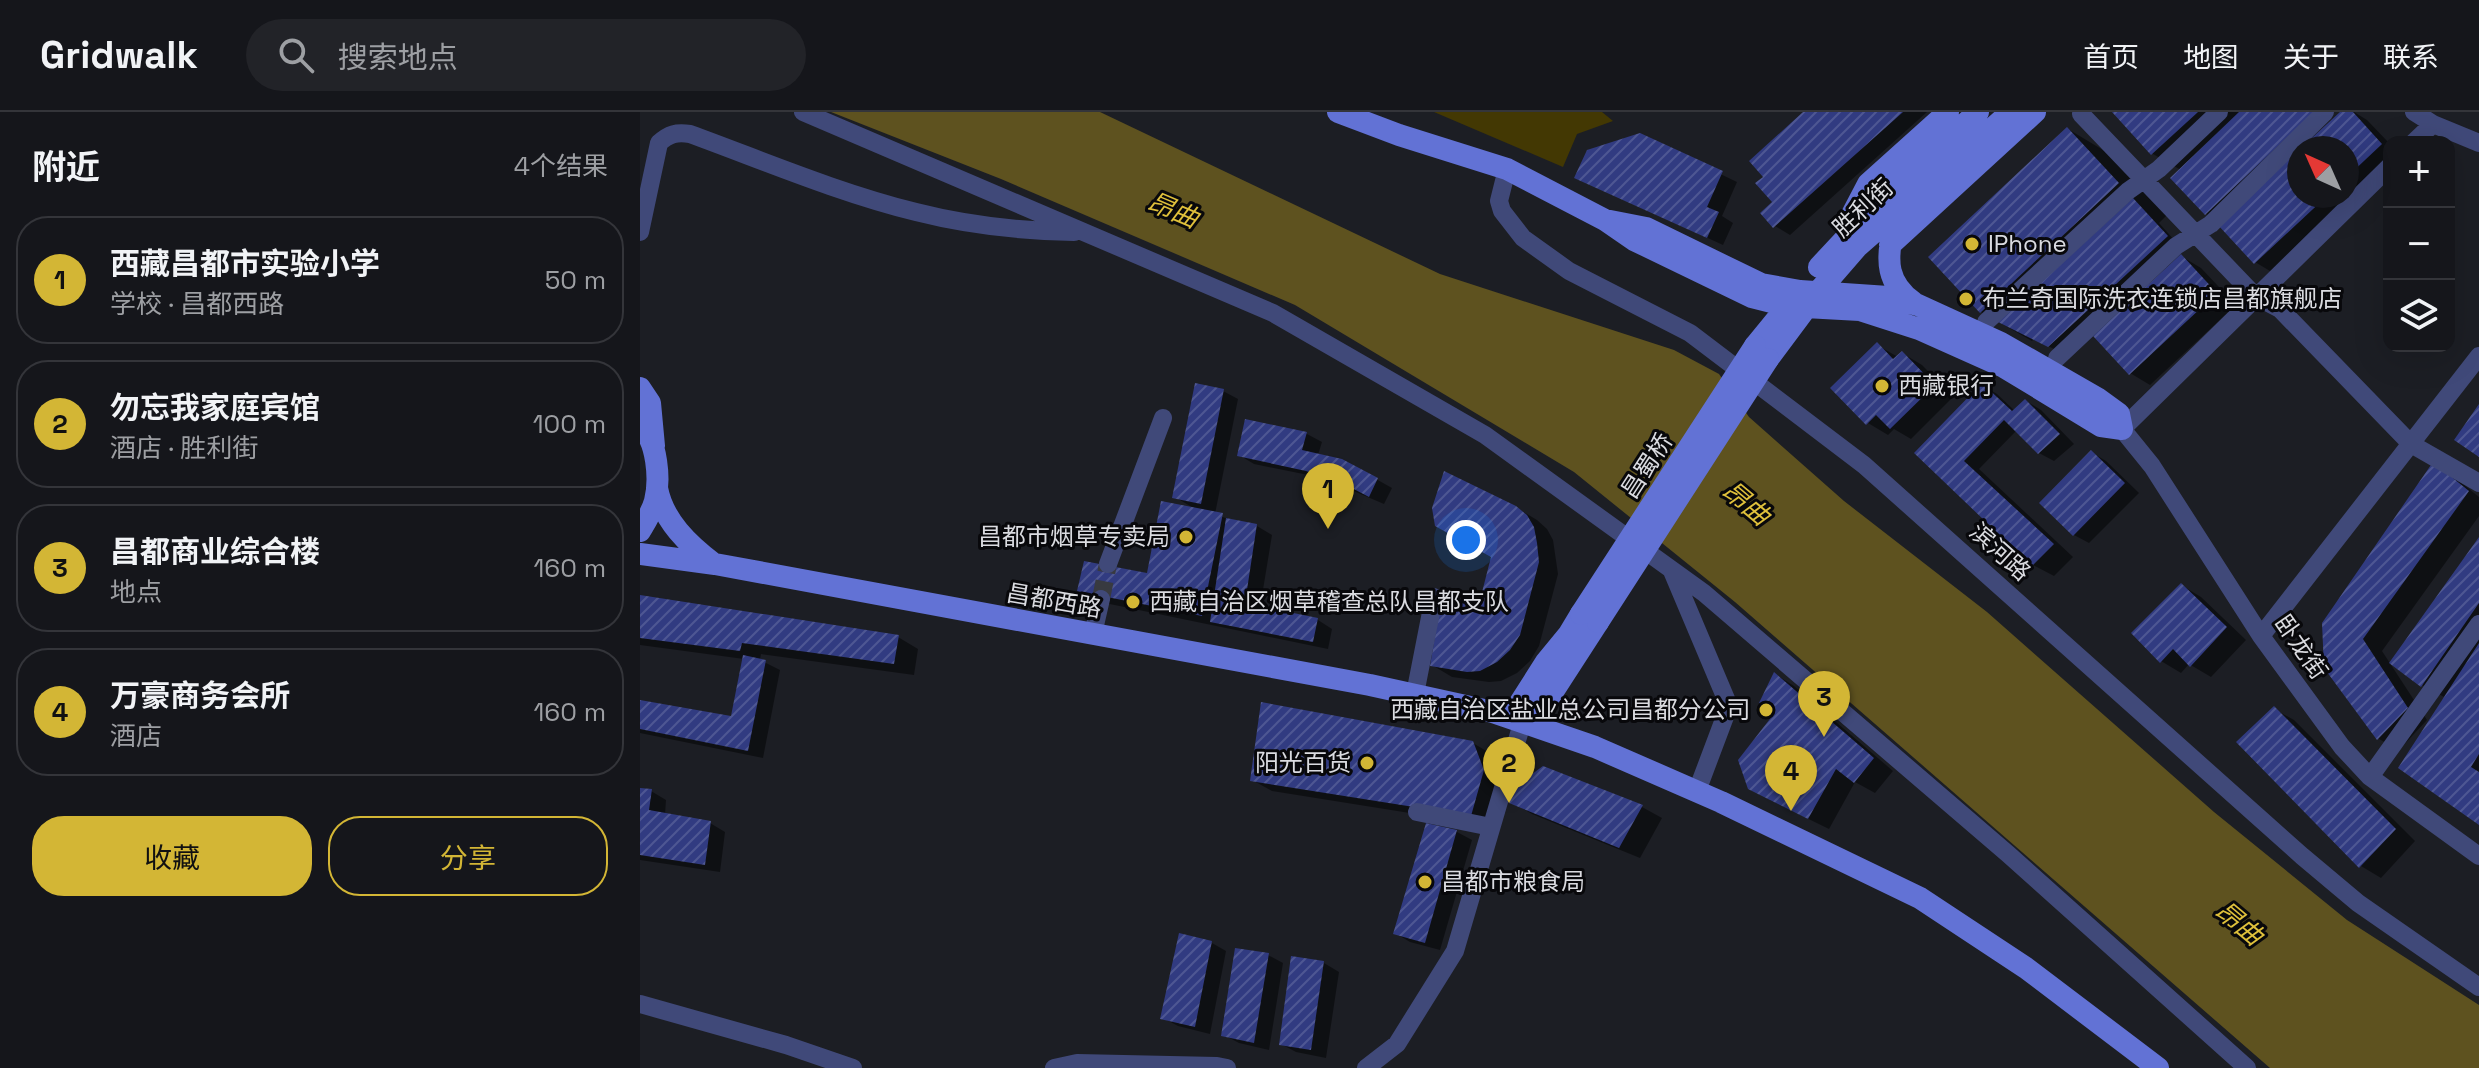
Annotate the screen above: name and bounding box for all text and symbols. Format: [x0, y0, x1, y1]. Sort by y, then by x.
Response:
search box [246, 19, 806, 91]
text: Gridwalk [40, 31, 198, 79]
icon: search [274, 33, 318, 77]
text: 搜索地点 [338, 38, 458, 77]
text: 首页 [2083, 39, 2139, 75]
text: 地图 [2183, 39, 2239, 75]
text: 关于 [2283, 39, 2339, 75]
text: 联系 [2383, 39, 2439, 75]
north arrow [2287, 136, 2359, 208]
map controls [2383, 136, 2455, 352]
button: + [2383, 136, 2455, 208]
text: 附近 [32, 146, 100, 189]
text: 4个结果 [514, 149, 608, 183]
street label: 胜利街 [1826, 172, 1900, 244]
water label: 昂曲 [1142, 184, 1205, 237]
button: − [2383, 208, 2455, 280]
place label: IPhone [1988, 228, 2067, 259]
marker: IPhone [1963, 235, 1981, 253]
text: 西藏昌都市实验小学 [110, 244, 380, 283]
text: 1 [54, 263, 66, 297]
text: 50 m [545, 263, 606, 297]
button: layers [2383, 280, 2455, 352]
place label: 布兰奇国际洗衣连锁店昌都旗舰店 [1982, 283, 2342, 314]
text: 学校 · 昌都西路 [110, 287, 284, 321]
marker: 布兰奇国际洗衣连锁店昌都旗舰店 [1957, 290, 1975, 308]
place label: 西藏银行 [1898, 370, 1994, 401]
marker: 西藏银行 [1873, 377, 1891, 395]
text: 勿忘我家庭宾馆 [110, 388, 320, 427]
text: 2 [52, 407, 68, 441]
text: 100 m [533, 407, 606, 441]
street label: 昌蜀桥 [1614, 427, 1679, 504]
text: 酒店 · 胜利街 [110, 431, 258, 465]
pin: 1 [1302, 463, 1354, 529]
water label: 昂曲 [1715, 473, 1778, 534]
street label: 滨河路 [1963, 516, 2037, 587]
your location [1446, 520, 1486, 560]
place label: 昌都市烟草专卖局 [978, 521, 1170, 552]
marker: 昌都市烟草专卖局 [1177, 528, 1195, 546]
text: 昌都商业综合楼 [110, 532, 320, 571]
text: 3 [52, 551, 68, 585]
text: 160 m [534, 551, 606, 585]
text: 地点 [110, 575, 162, 609]
street label: 昌都西路 [1004, 577, 1104, 624]
place label: 西藏自治区烟草稽查总队昌都支队 [1149, 586, 1509, 617]
marker: 西藏自治区烟草稽查总队昌都支队 [1124, 593, 1142, 611]
street label: 卧龙街 [2268, 608, 2335, 685]
pin: 3 [1798, 671, 1850, 737]
text: 万豪商务会所 [110, 676, 290, 715]
place label: 西藏自治区盐业总公司昌都分公司 [1390, 694, 1750, 725]
text: 4 [52, 695, 68, 729]
text: 160 m [534, 695, 606, 729]
marker: 西藏自治区盐业总公司昌都分公司 [1757, 701, 1775, 719]
text: 酒店 [110, 719, 162, 753]
pin: 2 [1483, 737, 1535, 803]
pin: 4 [1765, 745, 1817, 811]
place label: 阳光百货 [1255, 747, 1351, 778]
marker: 阳光百货 [1358, 754, 1376, 772]
button: 收藏 [32, 816, 312, 896]
button: 分享 [328, 816, 608, 896]
place label: 昌都市粮食局 [1441, 866, 1585, 897]
marker: 昌都市粮食局 [1416, 873, 1434, 891]
water label: 昂曲 [2208, 893, 2271, 954]

